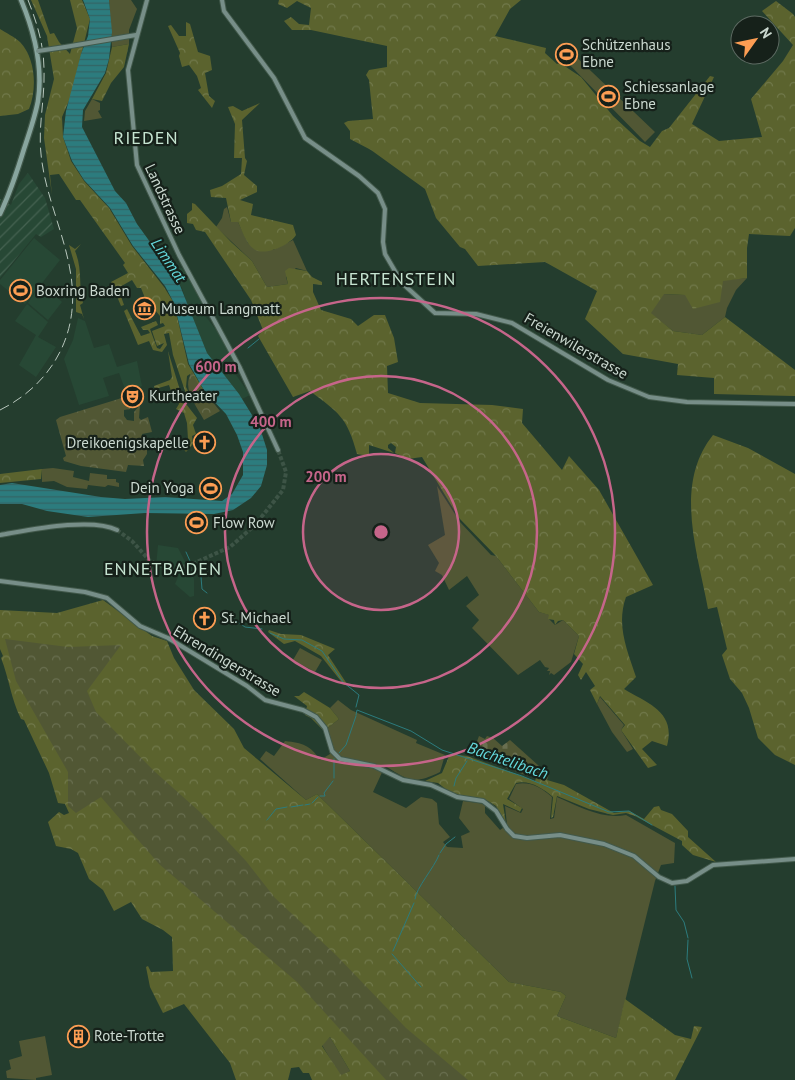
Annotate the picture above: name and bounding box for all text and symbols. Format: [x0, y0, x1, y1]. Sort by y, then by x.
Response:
north arrow [730, 15, 780, 65]
text: N [756, 24, 776, 42]
place label: Schützenhaus Ebne [582, 35, 670, 71]
sports icon: Schützenhaus Ebne [554, 42, 578, 66]
place label: Schiessanlage Ebne [624, 77, 714, 113]
sports icon: Schiessanlage Ebne [596, 84, 620, 108]
district label: RIEDEN [113, 126, 179, 149]
street label: Landstrasse [141, 161, 190, 237]
water label: Limmat [147, 234, 192, 287]
district label: HERTENSTEIN [336, 267, 456, 290]
sports icon: Boxring Baden [8, 279, 32, 303]
place label: Boxring Baden [36, 281, 130, 300]
museum icon: Museum Langmatt [133, 297, 157, 321]
place label: Museum Langmatt [161, 299, 280, 318]
street label: Freienwilerstrasse [521, 308, 632, 383]
text: 600 m [195, 357, 237, 376]
theatre icon: Kurtheater [121, 384, 145, 408]
place label: Kurtheater [149, 386, 217, 405]
text: 400 m [250, 412, 292, 431]
church icon: Dreikoenigskapelle [193, 431, 217, 455]
place label: Dreikoenigskapelle [66, 433, 189, 452]
text: 200 m [305, 467, 347, 486]
sports icon: Dein Yoga [198, 476, 222, 500]
place label: Dein Yoga [130, 478, 194, 497]
sports icon: Flow Row [185, 511, 209, 535]
place label: Flow Row [213, 513, 275, 532]
centre of rings [372, 523, 390, 541]
district label: ENNETBADEN [104, 557, 222, 580]
church icon: St. Michael [193, 606, 217, 630]
place label: St. Michael [221, 608, 291, 627]
street label: Ehrendingerstrasse [170, 621, 285, 700]
water label: Bachtelibach [465, 737, 551, 783]
building icon: Rote-Trotte [66, 1024, 90, 1048]
place label: Rote-Trotte [94, 1026, 164, 1045]

